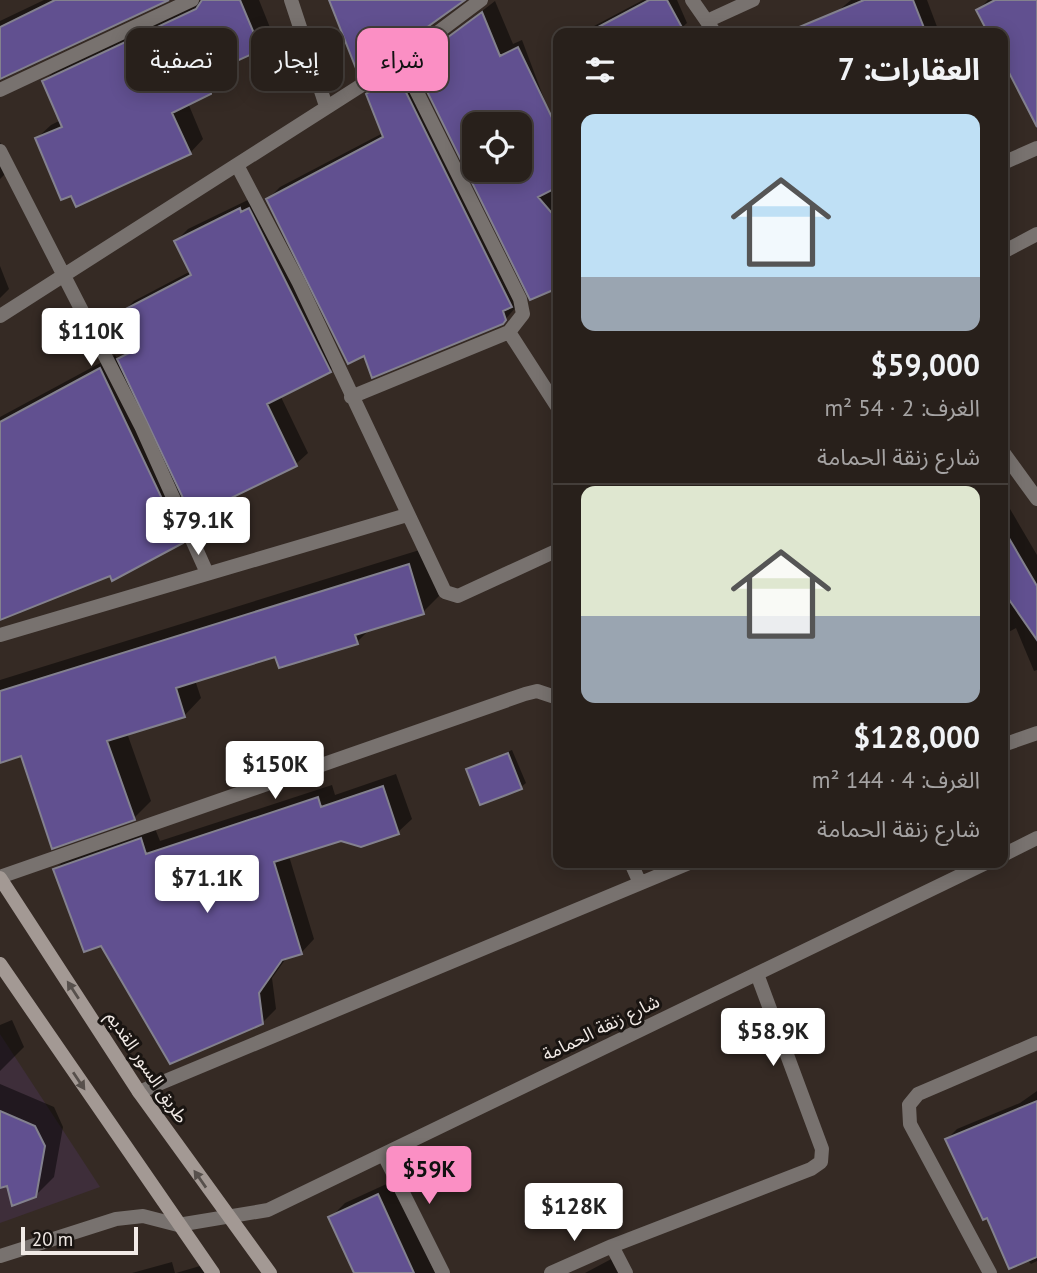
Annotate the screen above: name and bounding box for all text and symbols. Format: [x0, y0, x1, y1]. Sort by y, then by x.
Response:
chip: تصفية [126, 28, 237, 91]
chip: إيجار [251, 28, 343, 91]
chip: شراء [357, 28, 448, 91]
text: العقارات: 7 [838, 49, 980, 88]
icon: filters [581, 51, 619, 89]
map controls [462, 112, 532, 182]
button: locate [462, 112, 532, 182]
icon: home [718, 159, 844, 285]
pin: $110K [42, 308, 140, 368]
text: $110K [58, 316, 124, 345]
text: $59,000 [870, 345, 980, 384]
text: الغرف: 2 · 54 m² [824, 393, 980, 422]
text: شارع زنقة الحمامة [817, 442, 980, 471]
pin: $79.1K [141, 498, 255, 557]
text: $79.1K [162, 505, 234, 534]
icon: home [718, 531, 844, 657]
text: $128,000 [853, 717, 980, 756]
pin: $150K [226, 742, 324, 801]
text: $150K [242, 749, 308, 778]
text: الغرف: 4 · 144 m² [812, 765, 980, 794]
text: شارع زنقة الحمامة [817, 814, 980, 843]
pin: $71.1K [150, 856, 264, 915]
text: $71.1K [171, 863, 243, 892]
one-way arrow [66, 981, 79, 1000]
street label: شارع زنقة الحمامة [538, 989, 664, 1069]
street label: طريق السور القديم [100, 1006, 193, 1128]
pin: $58.9K [716, 1009, 830, 1068]
text: $58.9K [737, 1016, 809, 1045]
one-way arrow [72, 1072, 85, 1091]
pin: $59K [388, 1146, 470, 1206]
text: $59K [402, 1154, 456, 1183]
one-way arrow [193, 1170, 207, 1188]
pin: $128K [525, 1184, 623, 1243]
text: $128K [541, 1191, 607, 1220]
scale bar [21, 1224, 138, 1256]
text: 20 m [32, 1227, 73, 1251]

